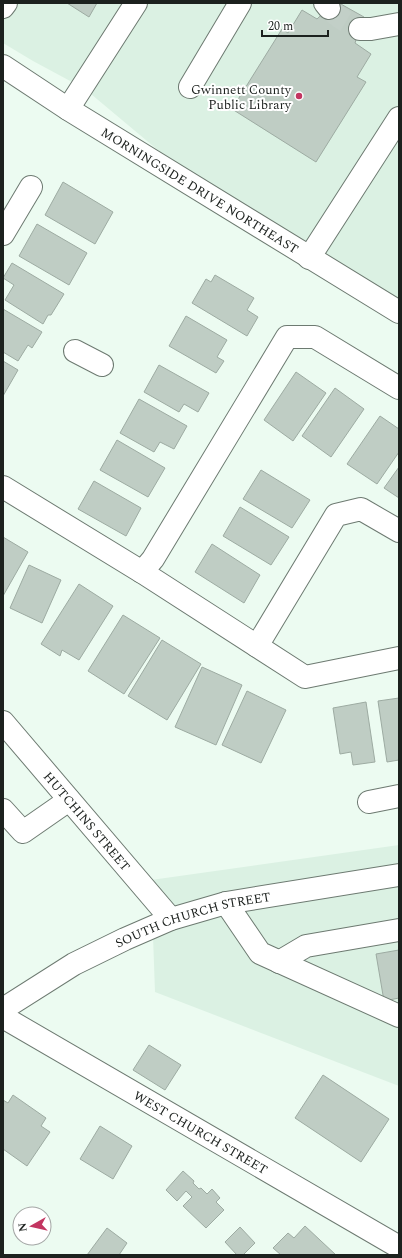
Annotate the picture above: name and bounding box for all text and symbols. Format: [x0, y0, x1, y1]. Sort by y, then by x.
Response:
scale bar [262, 12, 328, 38]
text: 20 m [268, 17, 293, 36]
place label: Gwinnett County Public Library [191, 80, 292, 115]
marker: Gwinnett County Public Library [294, 91, 304, 101]
street label: MORNINGSIDE DRIVE NORTHEAST [97, 123, 303, 259]
street label: HUTCHINS STREET [38, 767, 135, 876]
street label: SOUTH CHURCH STREET [112, 887, 272, 953]
street label: WEST CHURCH STREET [130, 1086, 272, 1180]
north arrow [12, 1206, 52, 1246]
text: N [14, 1222, 32, 1233]

